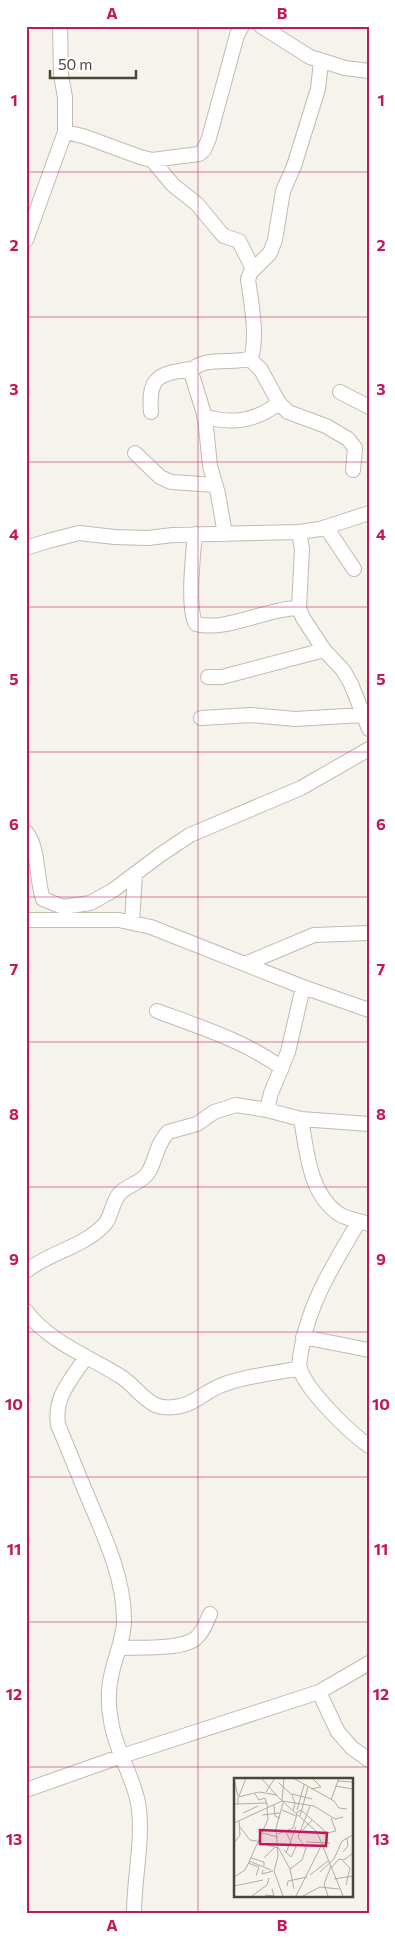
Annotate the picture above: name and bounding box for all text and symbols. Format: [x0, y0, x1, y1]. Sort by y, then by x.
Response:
text: A [106, 3, 118, 22]
text: B [277, 3, 288, 22]
scale bar [50, 48, 136, 80]
text: 50 m [58, 55, 92, 73]
text: 1 [10, 90, 18, 109]
text: 1 [377, 90, 385, 109]
text: 2 [9, 235, 19, 254]
text: 2 [376, 235, 386, 254]
text: 3 [9, 379, 19, 398]
text: 3 [376, 379, 386, 398]
text: 4 [9, 524, 19, 543]
text: 4 [376, 524, 386, 543]
text: 5 [9, 669, 19, 688]
text: 5 [376, 669, 386, 688]
text: 6 [9, 814, 19, 833]
text: 6 [376, 814, 386, 833]
text: 7 [10, 959, 19, 978]
text: 7 [377, 959, 386, 978]
text: 8 [9, 1104, 19, 1123]
text: 8 [376, 1104, 386, 1123]
text: 9 [9, 1249, 19, 1268]
text: 9 [376, 1249, 386, 1268]
text: 10 [5, 1394, 23, 1413]
text: 10 [372, 1394, 390, 1413]
text: 11 [7, 1539, 21, 1558]
text: 11 [374, 1539, 388, 1558]
text: 12 [6, 1684, 22, 1703]
text: 12 [373, 1684, 389, 1703]
inset map [234, 1778, 352, 1896]
text: 13 [6, 1829, 22, 1848]
text: 13 [373, 1829, 389, 1848]
text: A [106, 1915, 118, 1934]
text: B [277, 1915, 288, 1934]

